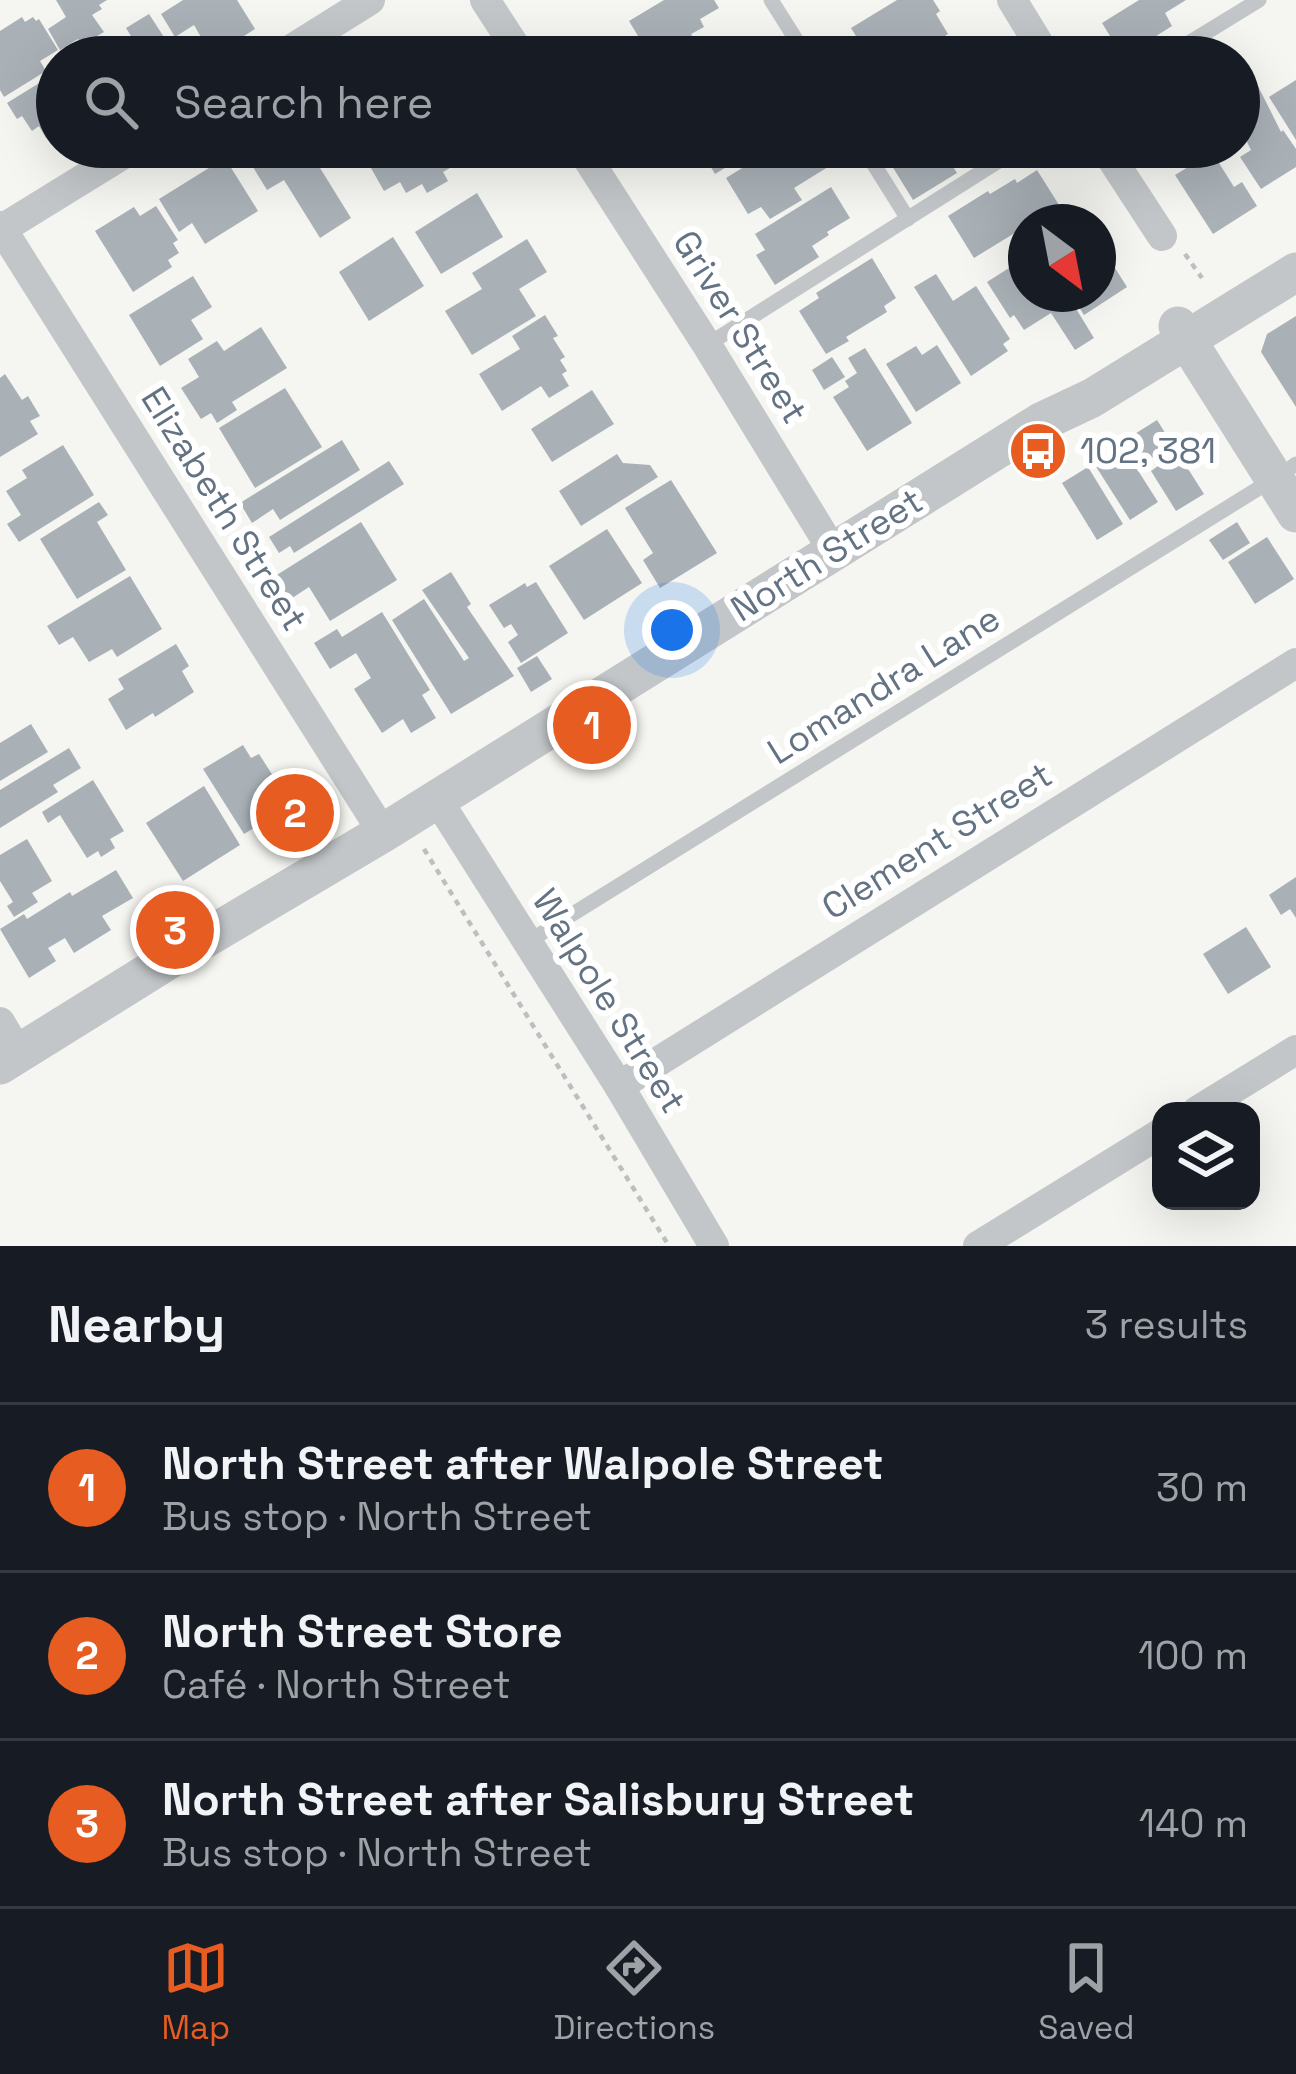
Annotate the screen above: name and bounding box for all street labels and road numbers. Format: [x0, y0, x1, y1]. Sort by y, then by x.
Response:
street label: Griver Street [662, 222, 818, 432]
street label: Elizabeth Street [131, 379, 317, 639]
street label: North Street [723, 478, 931, 632]
street label: Lomandra Lane [759, 595, 1009, 775]
street label: Clement Street [813, 752, 1061, 930]
street label: Walpole Street [522, 880, 696, 1122]

